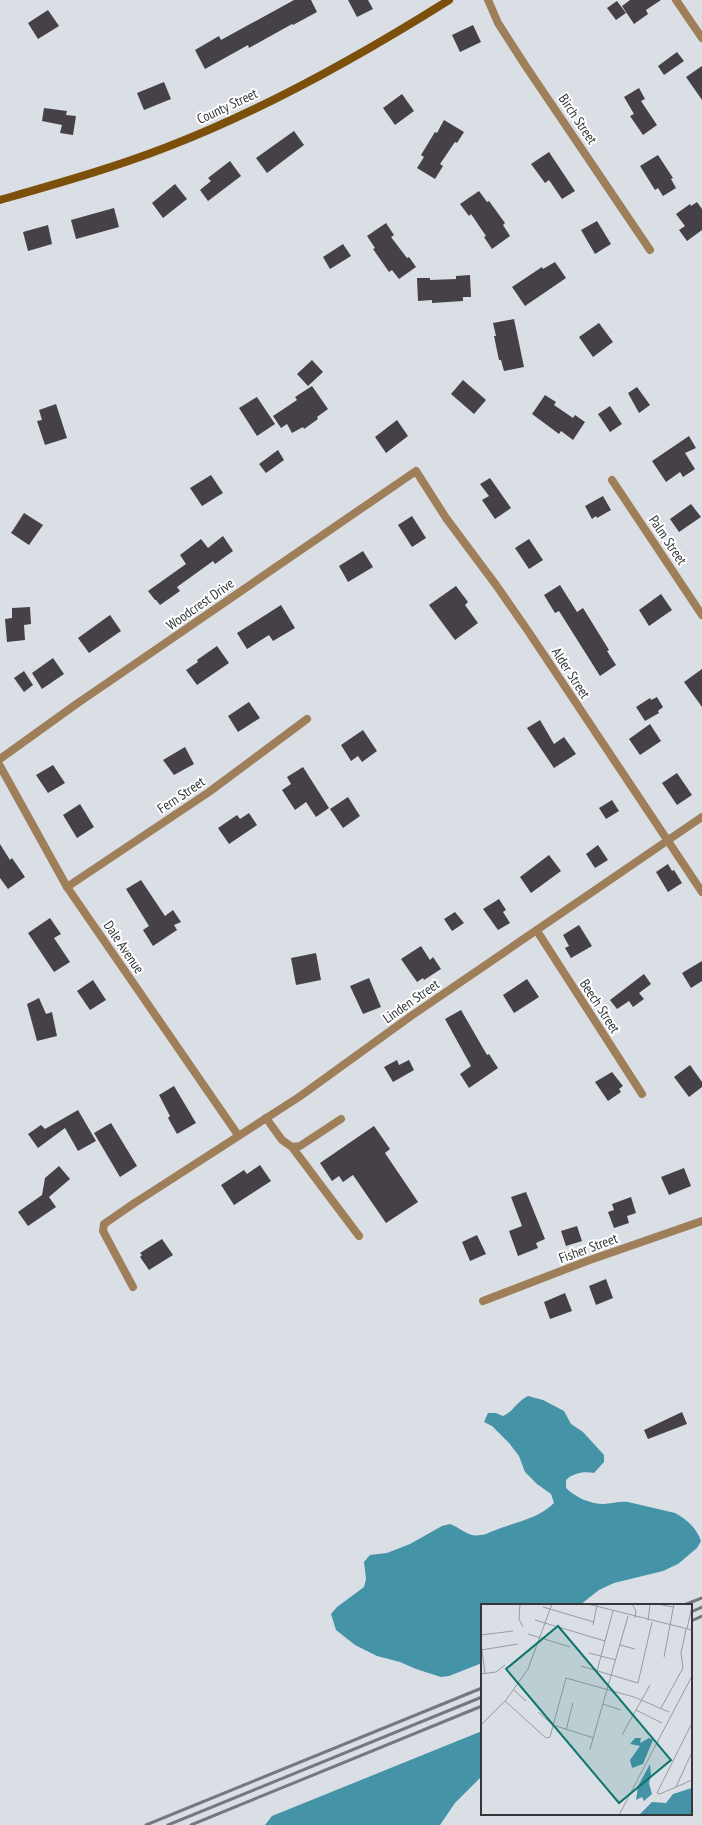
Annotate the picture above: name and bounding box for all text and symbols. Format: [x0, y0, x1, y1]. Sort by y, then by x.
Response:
street label: County Street [194, 84, 260, 128]
street label: Birch Street [555, 91, 601, 148]
street label: Palm Street [645, 512, 691, 568]
street label: Woodcrest Drive [163, 574, 238, 634]
street label: Alder Street [548, 644, 594, 702]
street label: Fern Street [154, 772, 208, 817]
street label: Dale Avenue [100, 917, 148, 977]
street label: Linden Street [379, 975, 443, 1027]
street label: Beech Street [576, 976, 624, 1037]
street label: Fisher Street [556, 1229, 620, 1267]
inset map [481, 1604, 692, 1815]

